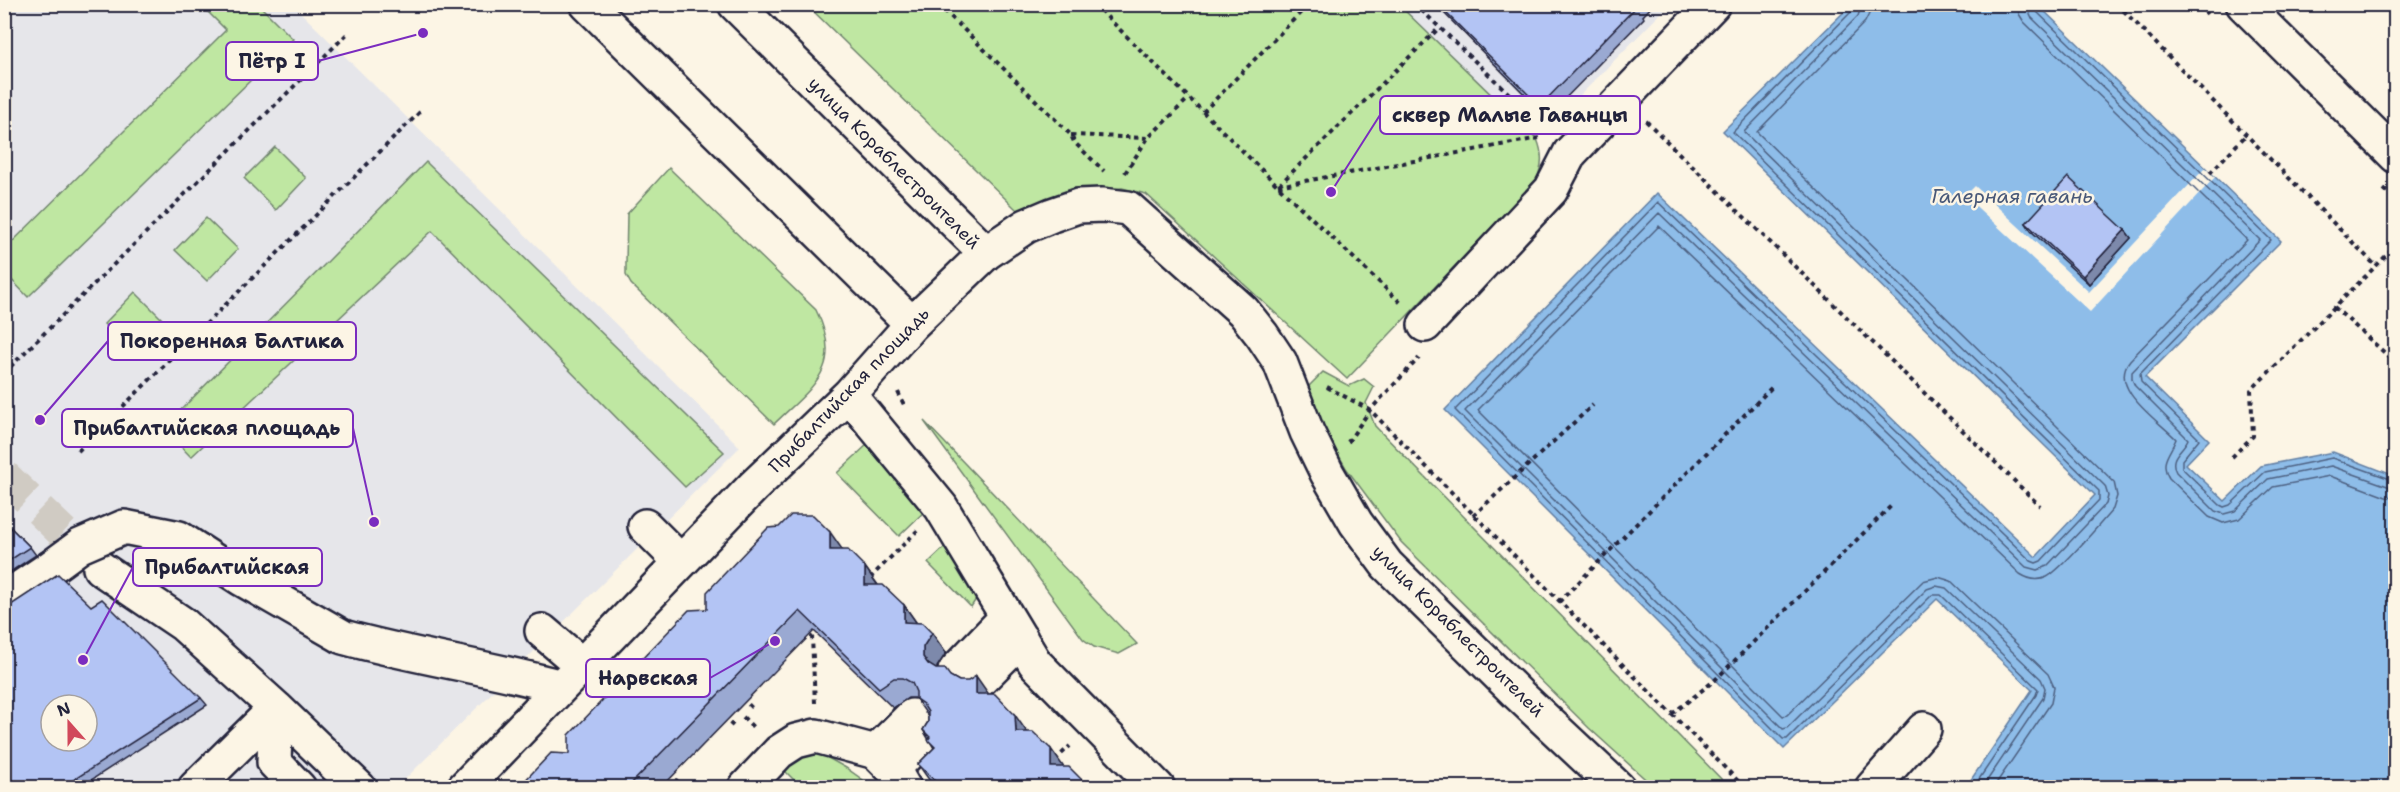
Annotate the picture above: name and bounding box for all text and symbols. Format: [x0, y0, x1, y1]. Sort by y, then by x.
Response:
callout: Пётр I [226, 42, 318, 80]
text: Пётр I [238, 48, 306, 74]
street label: улица Кораблестроителей [803, 72, 985, 254]
callout: сквер Малые Гаванцы [1380, 96, 1640, 134]
text: сквер Малые Гаванцы [1392, 102, 1628, 128]
water label: Галерная гавань [1931, 183, 2093, 209]
street label: Прибалтийская площадь [763, 302, 935, 478]
callout: Покоренная Балтика [108, 322, 356, 360]
text: Покоренная Балтика [120, 328, 344, 354]
callout: Прибалтийская площадь [62, 409, 353, 447]
text: Прибалтийская площадь [74, 415, 340, 441]
street label: улица Кораблестроителей [1367, 540, 1549, 722]
callout: Прибалтийская [133, 548, 322, 586]
text: Прибалтийская [145, 554, 309, 580]
callout: Нарвская [586, 659, 710, 697]
text: Нарвская [598, 665, 698, 691]
north arrow [39, 693, 99, 753]
text: N [54, 697, 73, 722]

